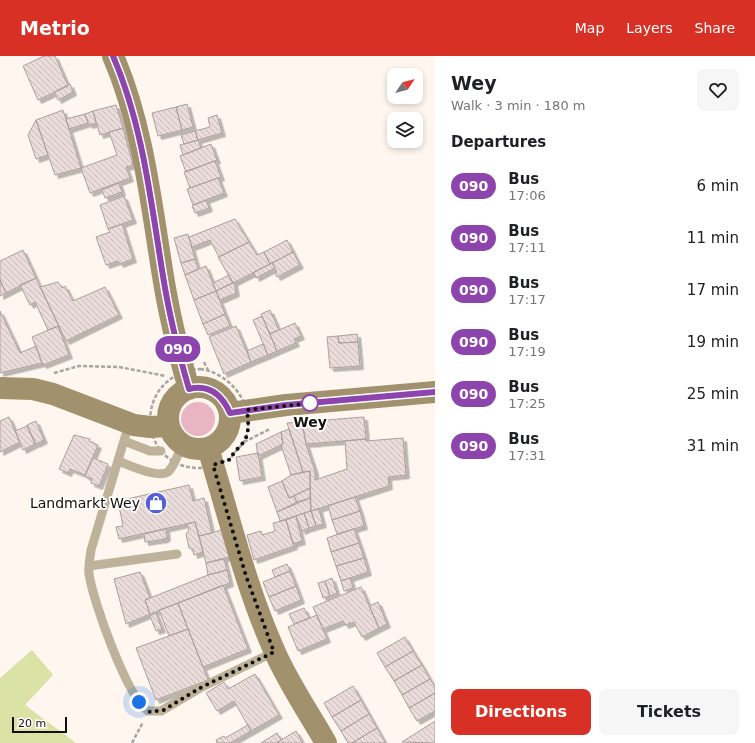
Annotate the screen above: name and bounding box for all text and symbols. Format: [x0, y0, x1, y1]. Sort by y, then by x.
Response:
text: Metrio [20, 17, 90, 39]
text: Map [575, 20, 604, 36]
text: Layers [626, 20, 673, 36]
text: Share [695, 20, 735, 36]
north arrow [387, 68, 423, 104]
map controls [387, 68, 423, 148]
button: heart [697, 69, 739, 111]
text: Wey [451, 72, 497, 94]
text: Walk · 3 min · 180 m [451, 98, 585, 113]
button: layers [387, 112, 423, 148]
text: Departures [451, 133, 546, 151]
text: Bus [508, 170, 539, 188]
text: 6 min [696, 177, 739, 195]
text: 090 [459, 178, 488, 194]
text: 17:06 [508, 188, 546, 203]
text: Bus [508, 222, 539, 240]
text: 11 min [687, 229, 739, 247]
text: 090 [459, 230, 488, 246]
text: 17:11 [508, 240, 546, 255]
text: Bus [508, 274, 539, 292]
text: 17 min [687, 281, 739, 299]
text: 090 [459, 282, 488, 298]
text: 17:17 [508, 292, 546, 307]
text: Bus [508, 326, 539, 344]
text: 19 min [687, 333, 739, 351]
text: 090 [459, 334, 488, 350]
line badge: 090 [155, 336, 201, 362]
text: 090 [163, 341, 193, 357]
text: 17:19 [508, 344, 546, 359]
text: Bus [508, 378, 539, 396]
text: 25 min [687, 385, 739, 403]
text: 090 [459, 386, 488, 402]
marker: Wey [301, 394, 319, 412]
text: 17:25 [508, 396, 546, 411]
place label: Wey [293, 414, 327, 430]
text: Bus [508, 430, 539, 448]
text: 31 min [687, 437, 739, 455]
text: 090 [459, 438, 488, 454]
text: 17:31 [508, 448, 546, 463]
shop icon: Landmarkt Wey [143, 490, 169, 516]
place label: Landmarkt Wey [30, 495, 140, 511]
button: Directions [451, 689, 591, 735]
button: Tickets [599, 689, 739, 735]
your location [129, 692, 149, 712]
scale bar [12, 715, 67, 734]
text: 20 m [18, 717, 46, 730]

